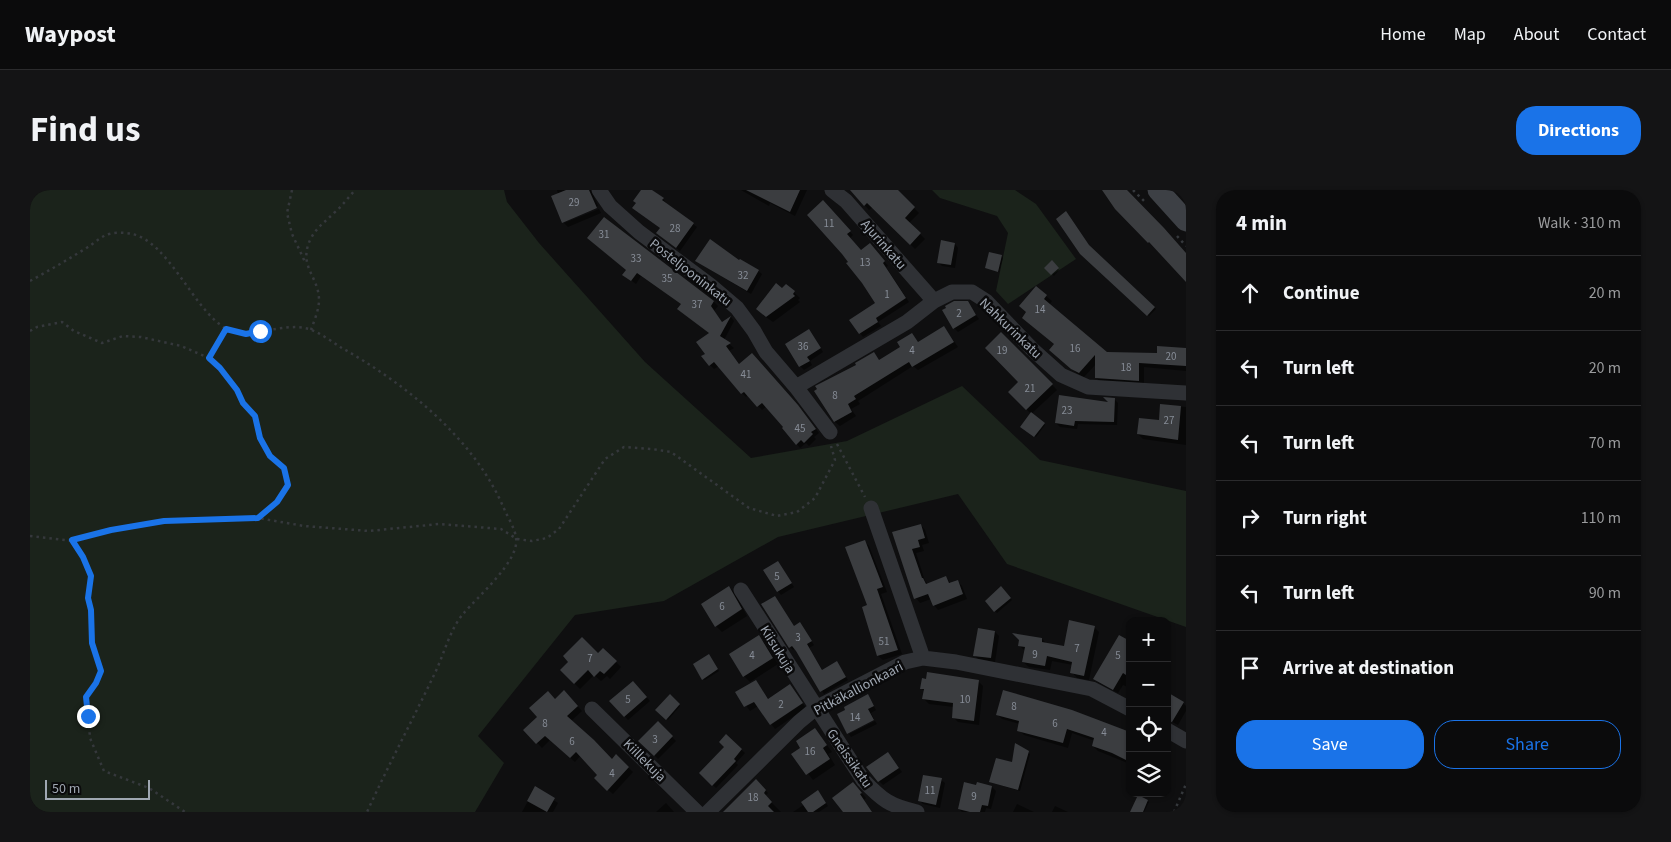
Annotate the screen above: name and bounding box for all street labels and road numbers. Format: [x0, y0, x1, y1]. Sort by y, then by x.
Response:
street label: Ajurinkatu [856, 215, 911, 274]
street label: Posteljooninkatu [645, 234, 736, 311]
street label: Nahkurinkatu [975, 294, 1046, 364]
street label: Kiisukuja [755, 622, 800, 677]
street label: Pitkäkallionkaari [810, 657, 907, 721]
street label: Gneissikatu [822, 725, 877, 792]
street label: Kiillekuja [618, 735, 670, 787]

